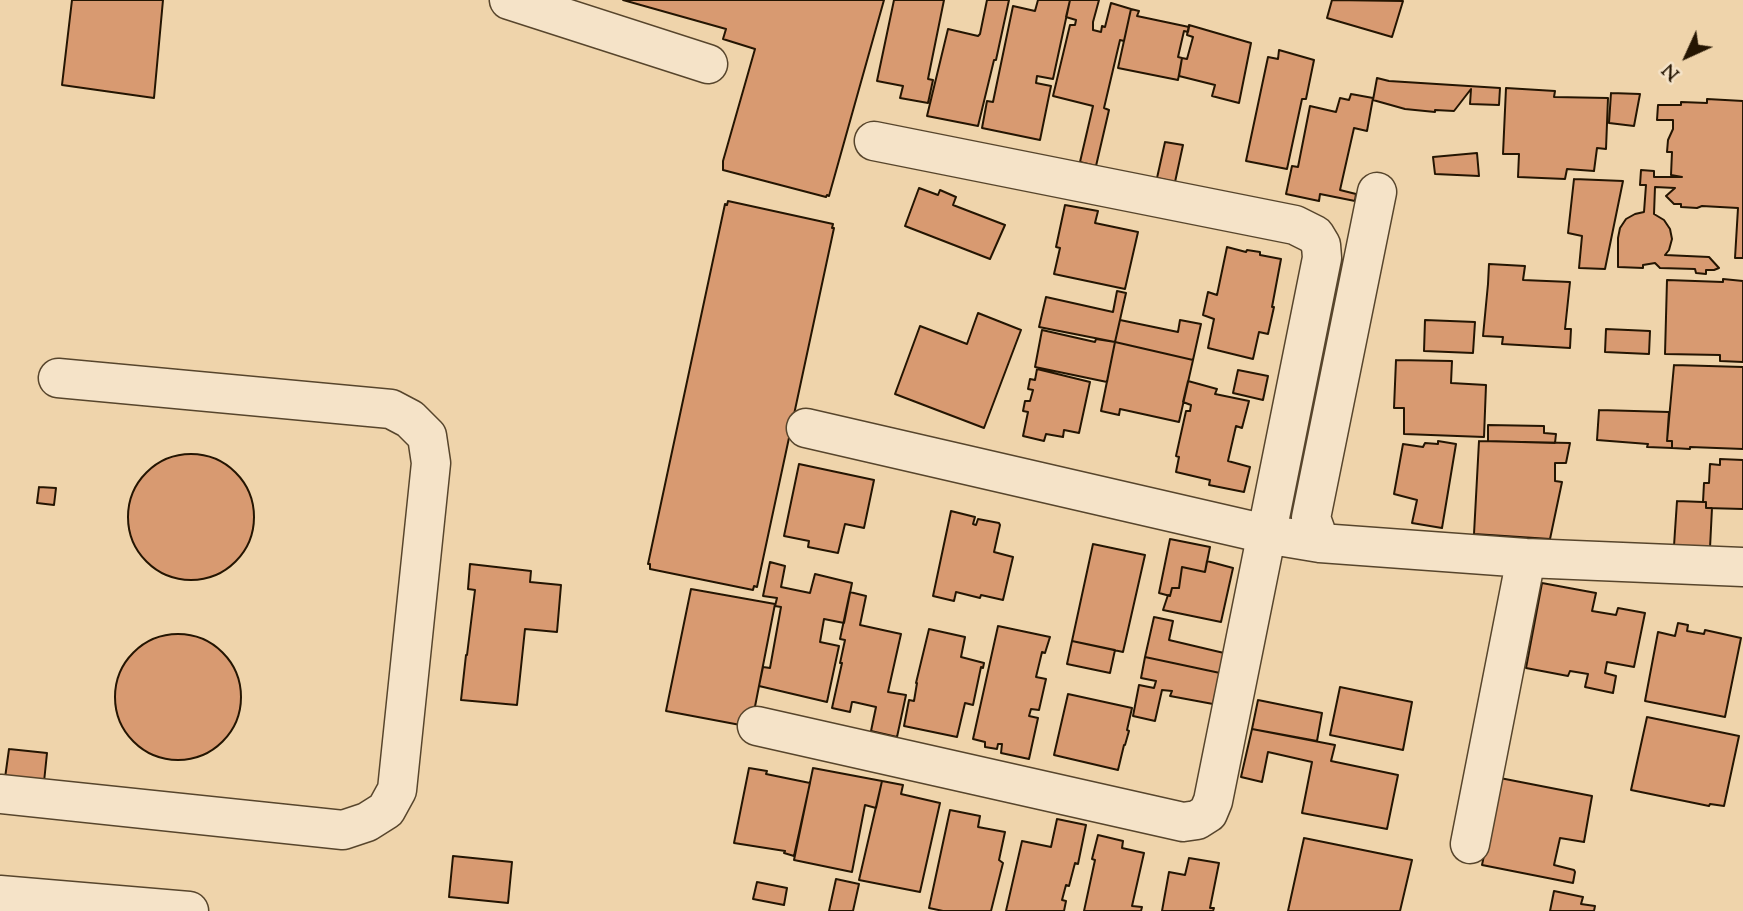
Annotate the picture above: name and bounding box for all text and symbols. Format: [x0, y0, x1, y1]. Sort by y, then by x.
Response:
north arrow [1652, 21, 1722, 91]
text: N [1657, 56, 1687, 86]

